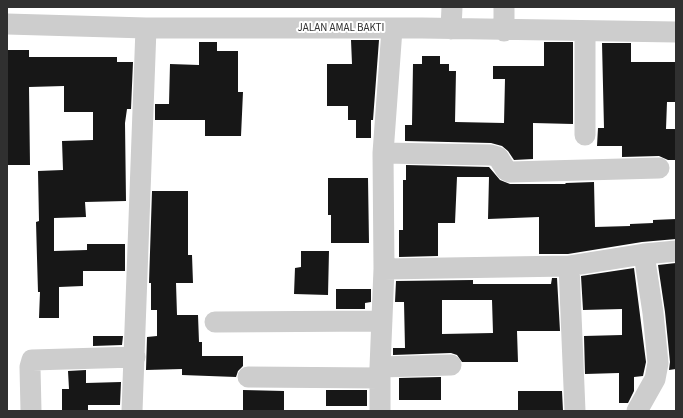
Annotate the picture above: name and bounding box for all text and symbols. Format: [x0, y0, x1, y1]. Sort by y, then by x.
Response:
street label: JALAN AMAL BAKTI [298, 22, 384, 36]

